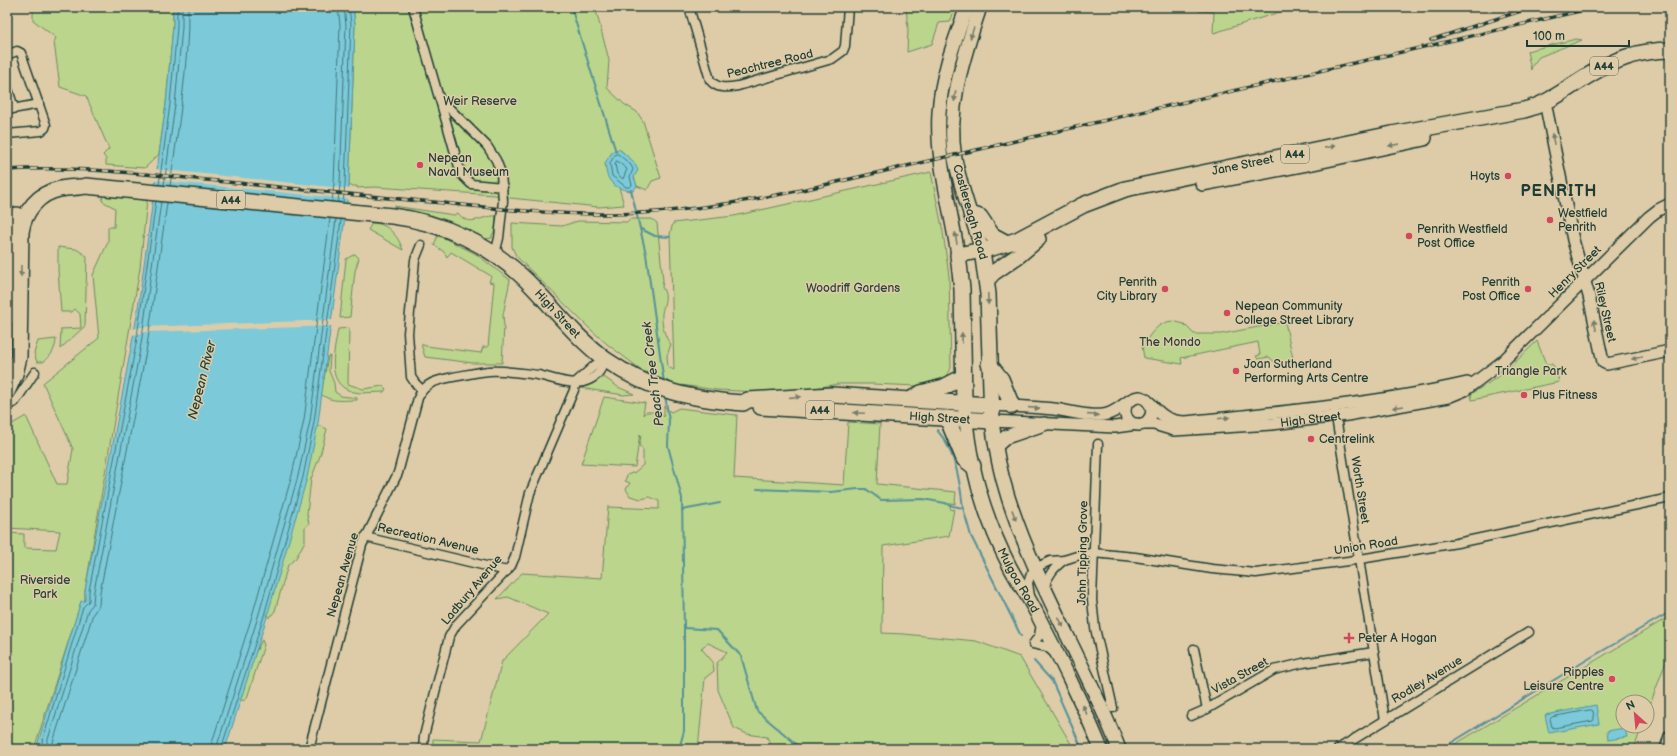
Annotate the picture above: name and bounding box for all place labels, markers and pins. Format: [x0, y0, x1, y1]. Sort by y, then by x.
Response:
place label: Nepean Naval Museum [428, 151, 509, 180]
marker: Nepean Naval Museum [415, 160, 425, 170]
place label: Hoyts [1470, 169, 1500, 184]
marker: Hoyts [1503, 171, 1513, 181]
place label: Westfield Penrith [1558, 206, 1608, 235]
marker: Westfield Penrith [1545, 215, 1555, 225]
place label: Penrith Westfield Post Office [1417, 222, 1508, 251]
marker: Penrith Westfield Post Office [1404, 231, 1414, 241]
place label: Penrith City Library [1096, 275, 1158, 304]
place label: Penrith Post Office [1462, 275, 1520, 304]
marker: Penrith City Library [1160, 284, 1170, 294]
marker: Penrith Post Office [1523, 284, 1533, 294]
place label: Nepean Community College Street Library [1235, 299, 1354, 328]
marker: Nepean Community College Street Library [1222, 308, 1232, 318]
place label: Joan Sutherland Performing Arts Centre [1244, 357, 1368, 386]
marker: Joan Sutherland Performing Arts Centre [1231, 366, 1241, 376]
place label: Plus Fitness [1532, 388, 1598, 403]
marker: Plus Fitness [1519, 390, 1529, 400]
place label: Centrelink [1319, 432, 1375, 447]
marker: Centrelink [1306, 434, 1316, 444]
place label: Peter A Hogan [1358, 631, 1437, 646]
marker: Peter A Hogan [1343, 632, 1355, 644]
place label: Ripples Leisure Centre [1523, 665, 1604, 694]
marker: Ripples Leisure Centre [1607, 674, 1617, 684]

